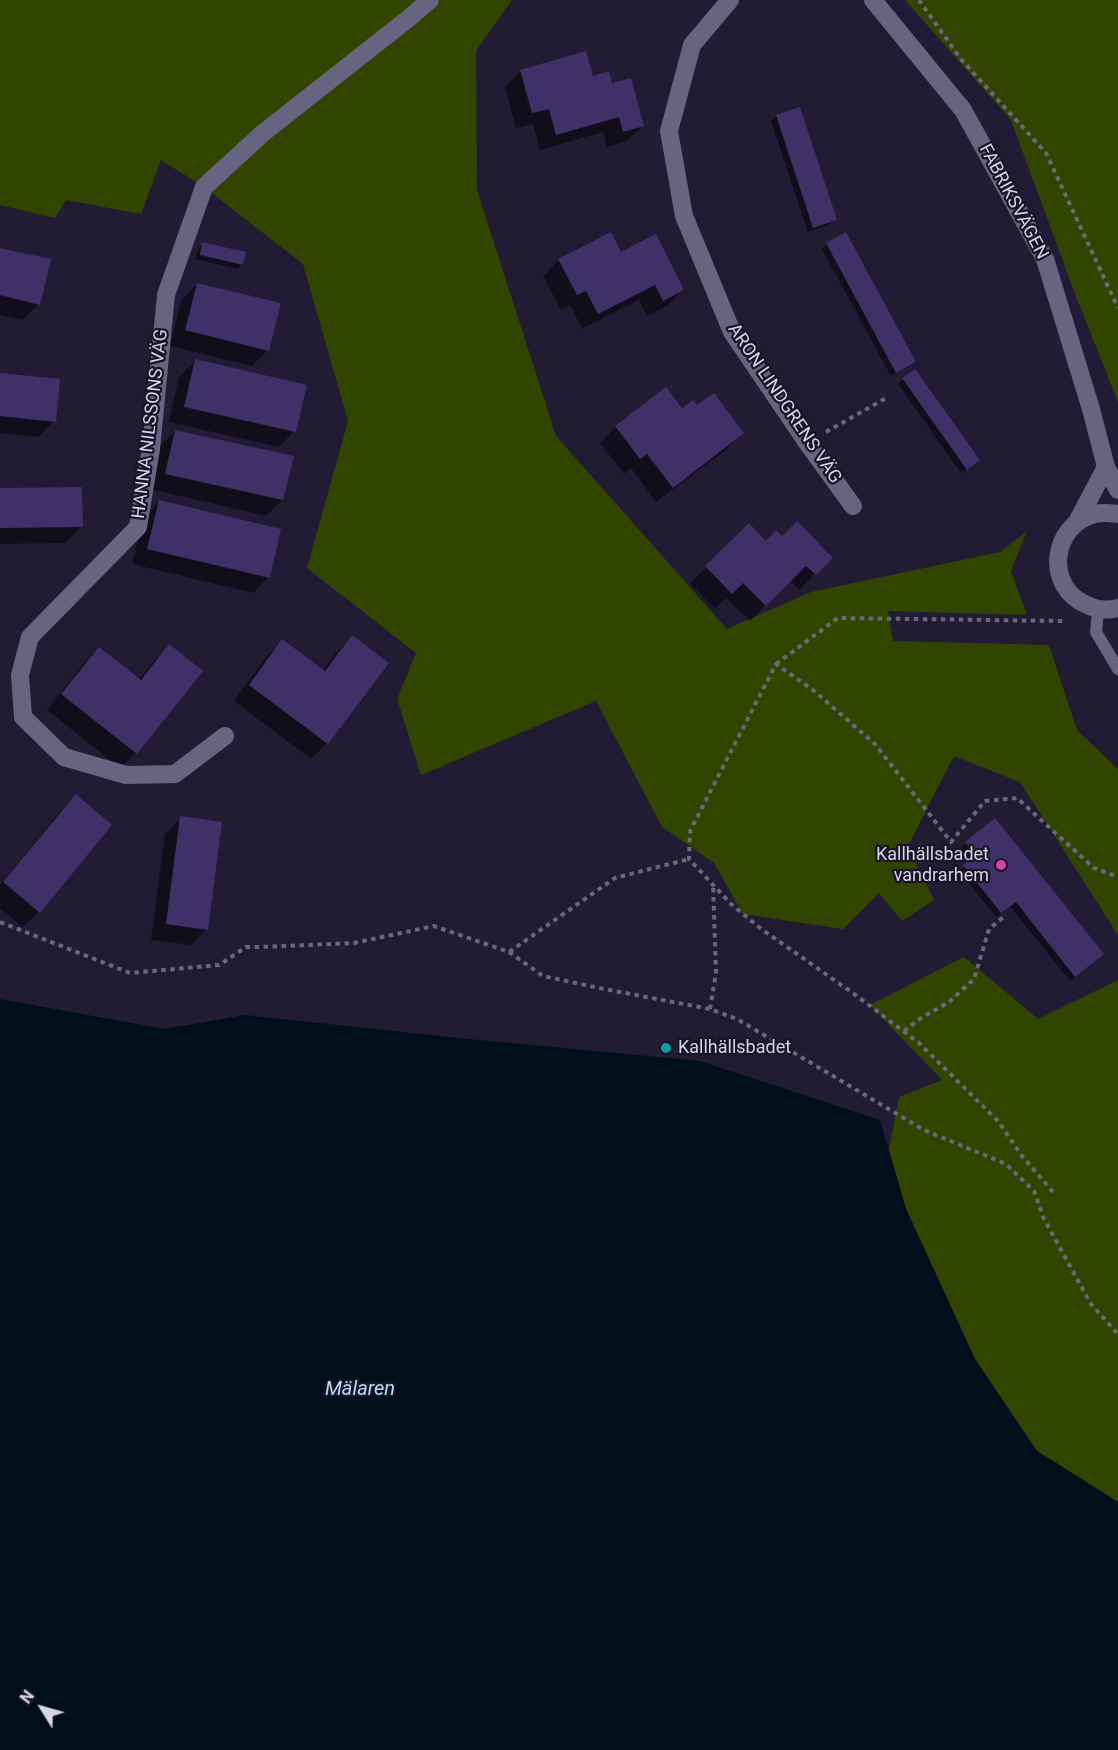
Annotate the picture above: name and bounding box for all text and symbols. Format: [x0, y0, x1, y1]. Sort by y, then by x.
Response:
street label: FABRIKSVÄGEN [974, 141, 1052, 263]
street label: ARON LINDGRENS VÄG [722, 320, 846, 488]
street label: HANNA NILSSONS VÄG [129, 328, 173, 520]
place label: Kallhällsbadet vandrarhem [876, 844, 989, 886]
marker: Kallhällsbadet vandrarhem [994, 858, 1008, 872]
place label: Kallhällsbadet [678, 1037, 791, 1059]
marker: Kallhällsbadet [659, 1041, 673, 1055]
water label: Mälaren [325, 1378, 395, 1402]
north arrow [12, 1678, 72, 1738]
text: N [16, 1687, 38, 1707]

